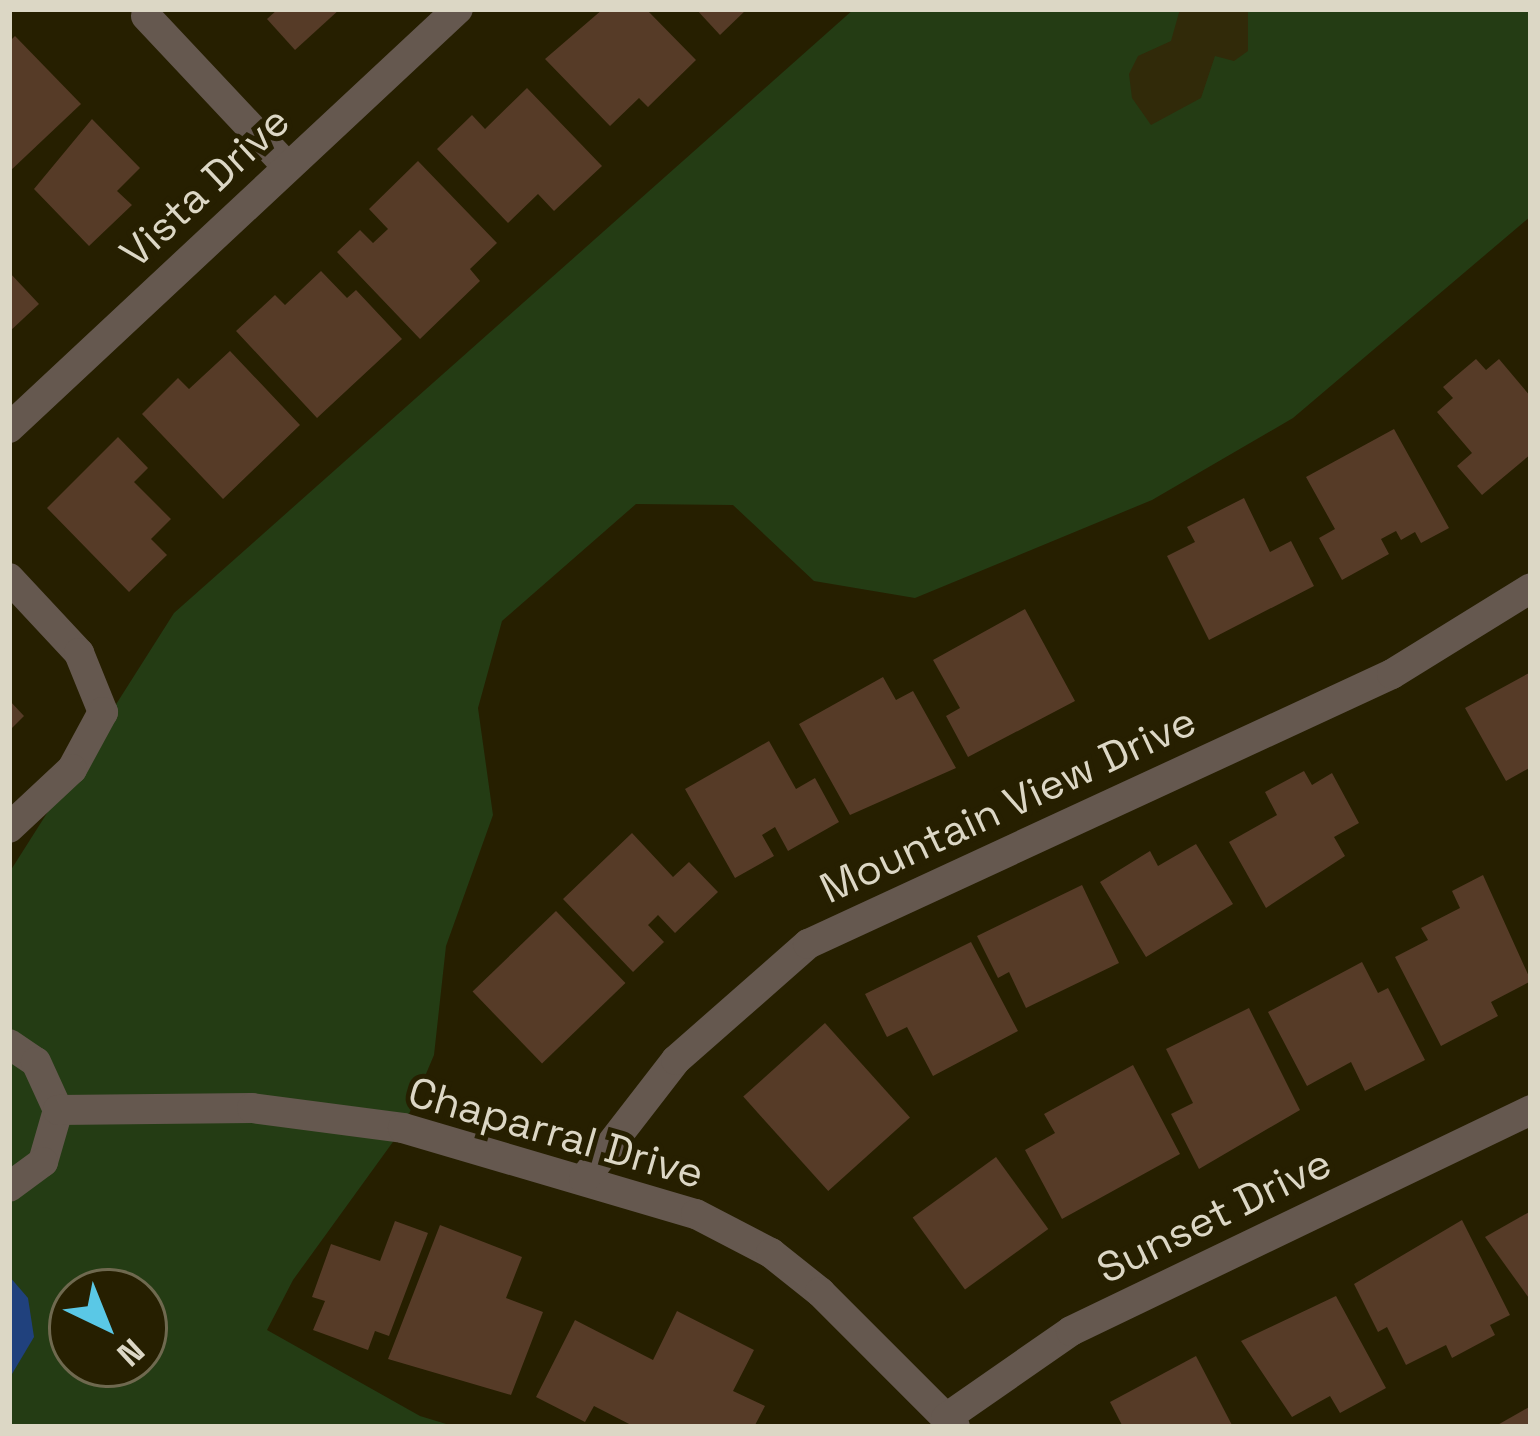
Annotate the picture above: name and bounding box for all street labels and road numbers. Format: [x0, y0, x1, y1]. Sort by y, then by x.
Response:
street label: Vista Drive [110, 96, 300, 278]
street label: Mountain View Drive [812, 696, 1204, 914]
street label: Chaparral Drive [403, 1067, 709, 1199]
street label: Sunset Drive [1089, 1138, 1339, 1294]

